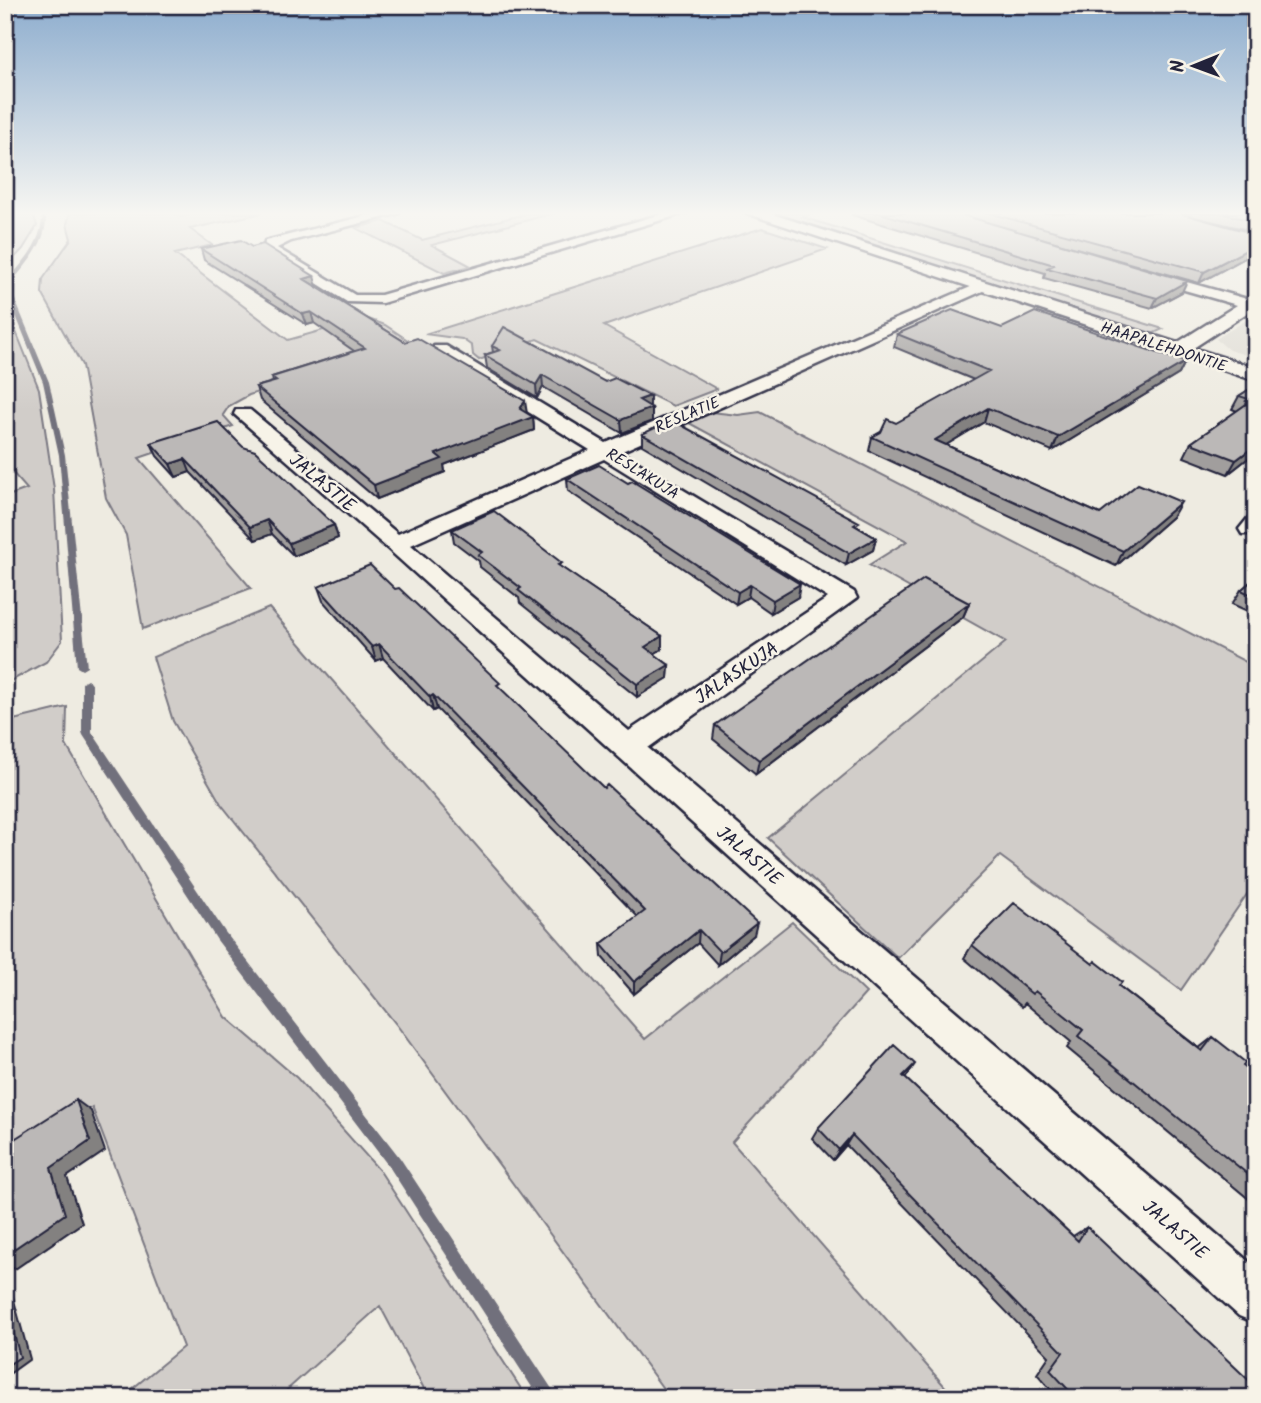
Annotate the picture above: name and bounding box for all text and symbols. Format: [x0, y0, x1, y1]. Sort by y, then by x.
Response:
north arrow [1160, 32, 1230, 102]
text: N [1164, 60, 1194, 73]
street label: HAAPALEHDONTIE [1097, 315, 1230, 380]
street label: RESLATIE [651, 390, 725, 440]
street label: RESLAKUJA [601, 442, 684, 507]
street label: JALASTIE [282, 446, 363, 521]
street label: JALASKUJA [689, 635, 785, 713]
street label: JALASTIE [709, 819, 789, 895]
street label: JALASTIE [1135, 1193, 1215, 1269]

